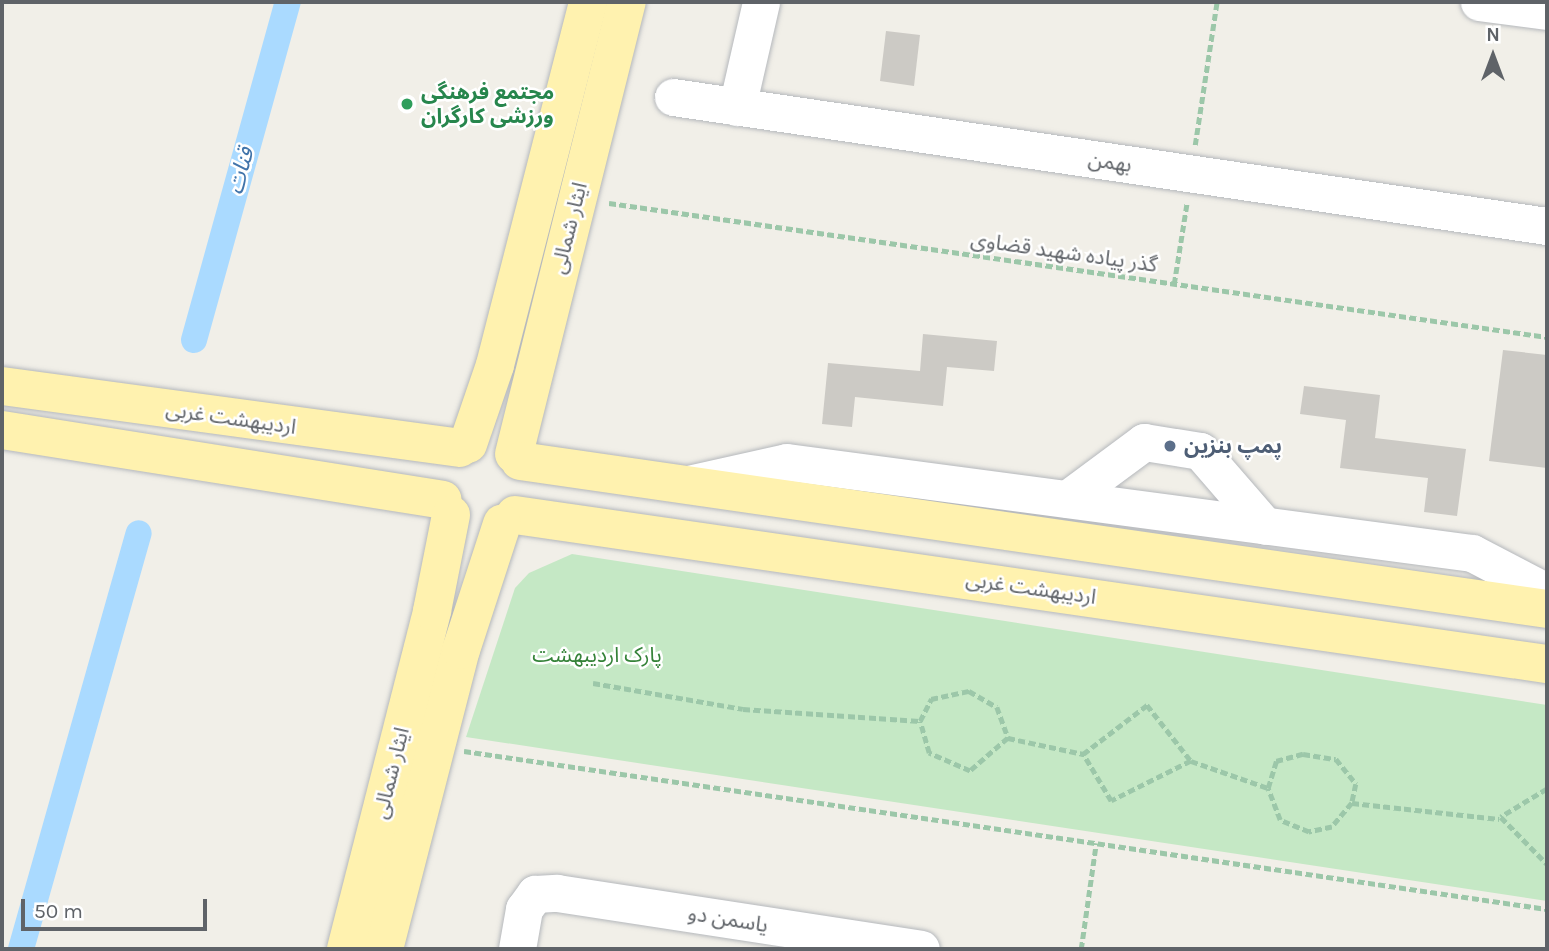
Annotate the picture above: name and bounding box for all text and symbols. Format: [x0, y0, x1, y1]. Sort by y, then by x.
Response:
north arrow [1458, 21, 1528, 91]
text: N [1486, 24, 1500, 46]
place label: مجتمع فرهنگی ورزشی کارگران [421, 79, 554, 129]
marker: مجتمع فرهنگی ورزشی کارگران [399, 96, 415, 112]
water label: قنات [221, 144, 261, 198]
street label: بهمن [1087, 146, 1133, 178]
street label: ایثار شمالی [545, 180, 593, 276]
street label: گذر پیاده شهید قضاوی [969, 226, 1159, 278]
street label: اردیبهشت غربی [164, 396, 298, 440]
place label: پمپ بنزین [1184, 433, 1282, 459]
marker: پمپ بنزین [1162, 438, 1178, 454]
street label: اردیبهشت غربی [964, 566, 1098, 610]
park label: پارک اردیبهشت [532, 642, 662, 668]
street label: ایثار شمالی [367, 725, 415, 821]
scale bar [24, 884, 210, 928]
text: 50 m [34, 899, 83, 923]
street label: یاسمن دو [686, 900, 770, 938]

